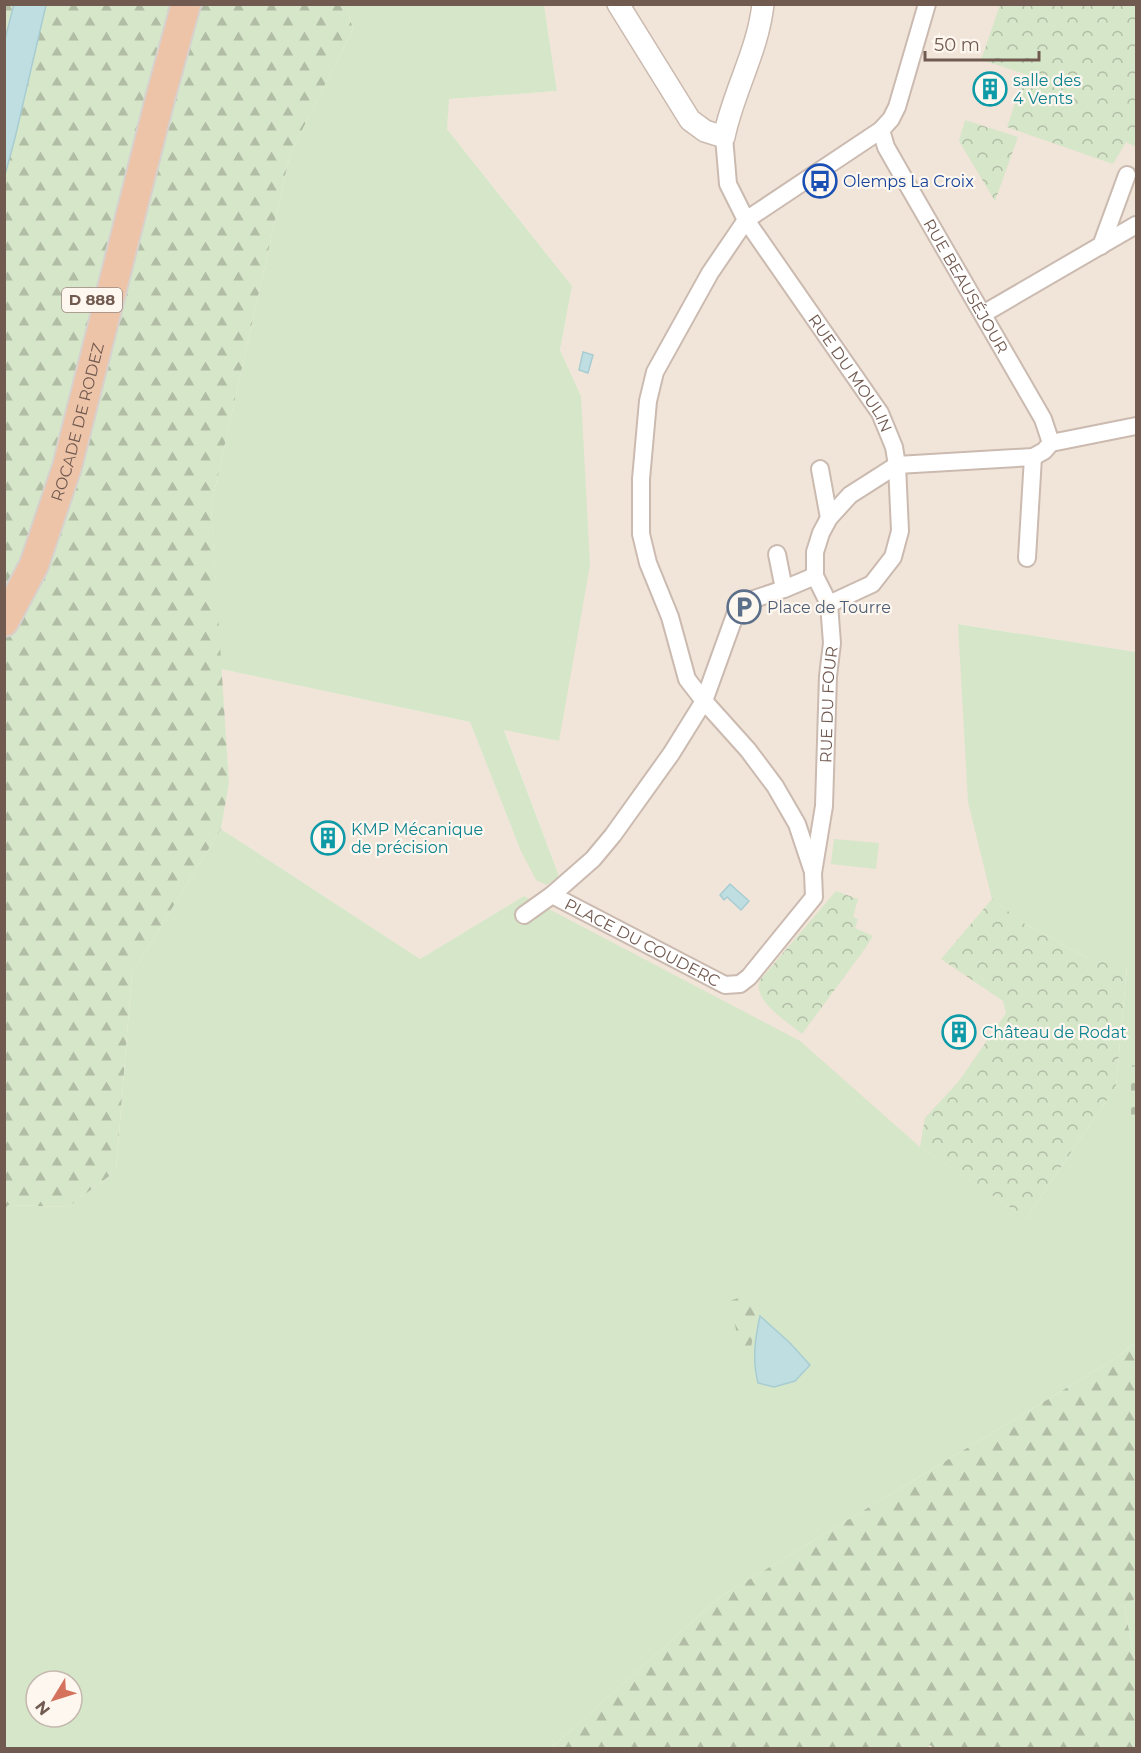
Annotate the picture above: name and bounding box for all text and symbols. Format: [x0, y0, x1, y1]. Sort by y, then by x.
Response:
scale bar [925, 24, 1039, 62]
text: 50 m [934, 34, 980, 56]
building icon: salle des 4 Vents [972, 71, 1008, 107]
place label: salle des 4 Vents [1013, 71, 1081, 108]
bus stop icon: Olemps La Croix [802, 163, 838, 199]
place label: Olemps La Croix [843, 172, 974, 191]
street label: RUE BEAUSÉJOUR [919, 215, 1012, 357]
road number: D 888 [62, 288, 122, 312]
street label: RUE DU MOULIN [804, 311, 896, 435]
street label: ROCADE DE RODEZ [47, 341, 108, 504]
parking icon: Place de Tourre [726, 589, 762, 625]
place label: Place de Tourre [767, 598, 891, 617]
street label: RUE DU FOUR [816, 645, 842, 763]
building icon: KMP Mécanique de précision [310, 820, 346, 856]
place label: KMP Mécanique de précision [351, 820, 483, 857]
street label: PLACE DU COUDERC [561, 894, 723, 991]
building icon: Château de Rodat [941, 1014, 977, 1050]
place label: Château de Rodat [982, 1023, 1127, 1042]
north arrow [24, 1669, 84, 1729]
text: N [31, 1697, 54, 1719]

